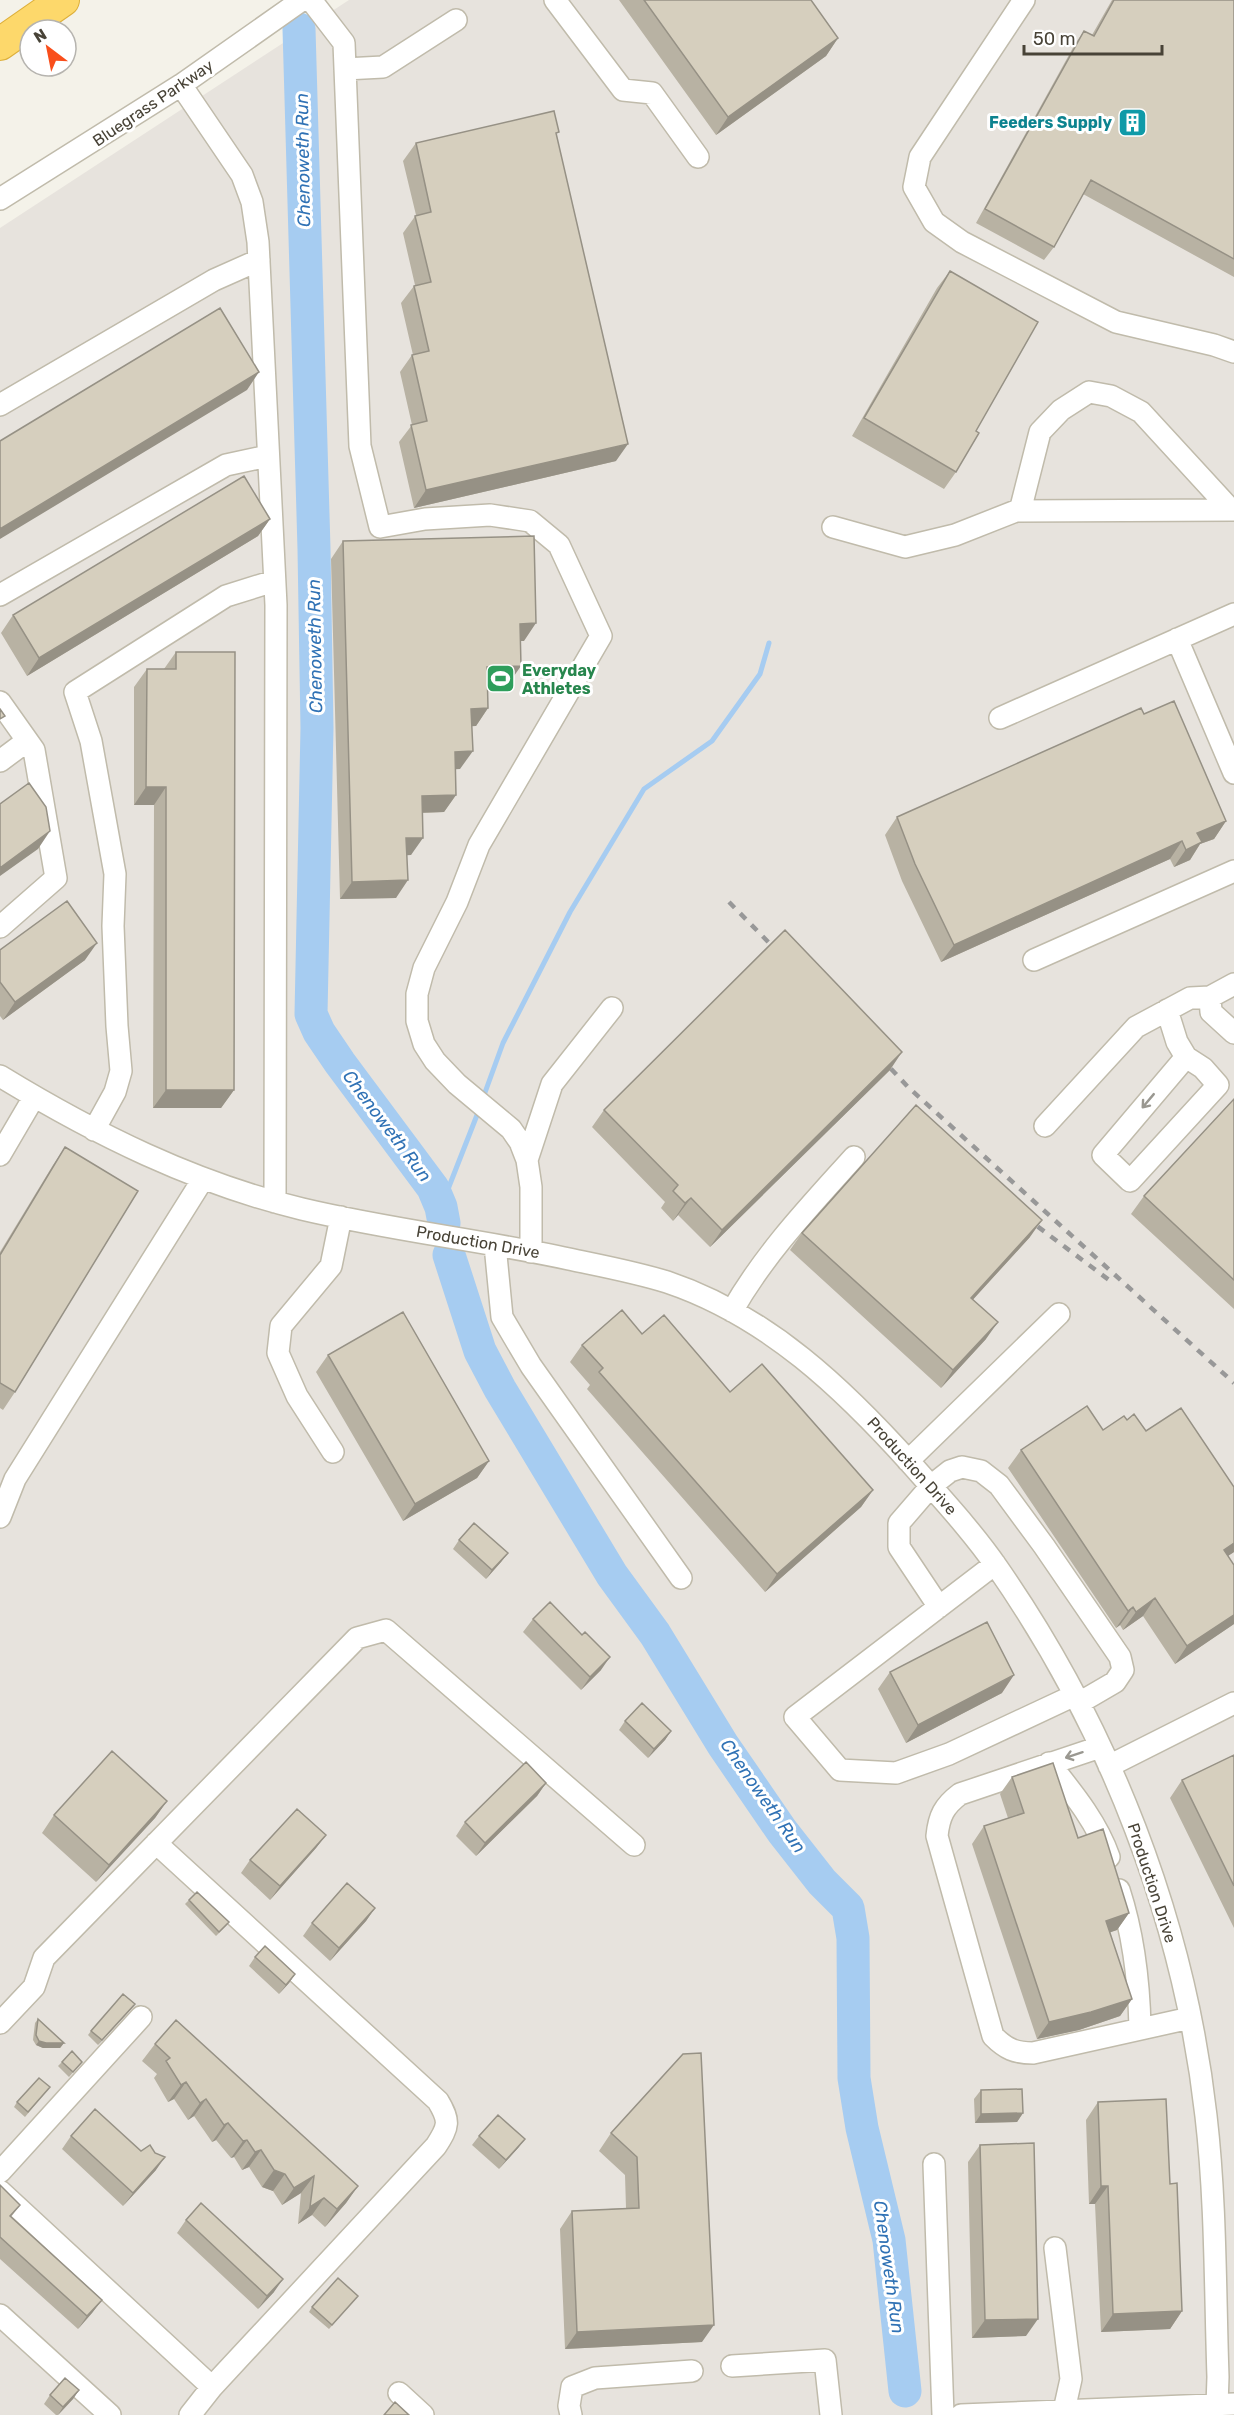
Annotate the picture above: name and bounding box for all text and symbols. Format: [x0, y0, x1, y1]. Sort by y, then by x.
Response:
north arrow [18, 18, 78, 78]
scale bar [1024, 18, 1162, 56]
text: N [30, 25, 50, 47]
text: 50 m [1033, 28, 1076, 50]
street label: Bluegrass Parkway [89, 56, 217, 150]
water label: Chenoweth Run [291, 93, 315, 227]
building icon: Feeders Supply [1117, 106, 1149, 138]
place label: Feeders Supply [989, 113, 1112, 132]
water label: Chenoweth Run [303, 579, 327, 713]
place label: Everyday Athletes [522, 661, 597, 698]
sports icon: Everyday Athletes [485, 663, 517, 695]
water label: Chenoweth Run [338, 1066, 436, 1186]
one-way arrow [1141, 1093, 1155, 1108]
street label: Production Drive [415, 1222, 541, 1262]
street label: Production Drive [863, 1413, 961, 1519]
water label: Chenoweth Run [716, 1735, 810, 1857]
one-way arrow [1065, 1750, 1084, 1761]
street label: Production Drive [1124, 1821, 1180, 1945]
water label: Chenoweth Run [869, 2199, 909, 2335]

